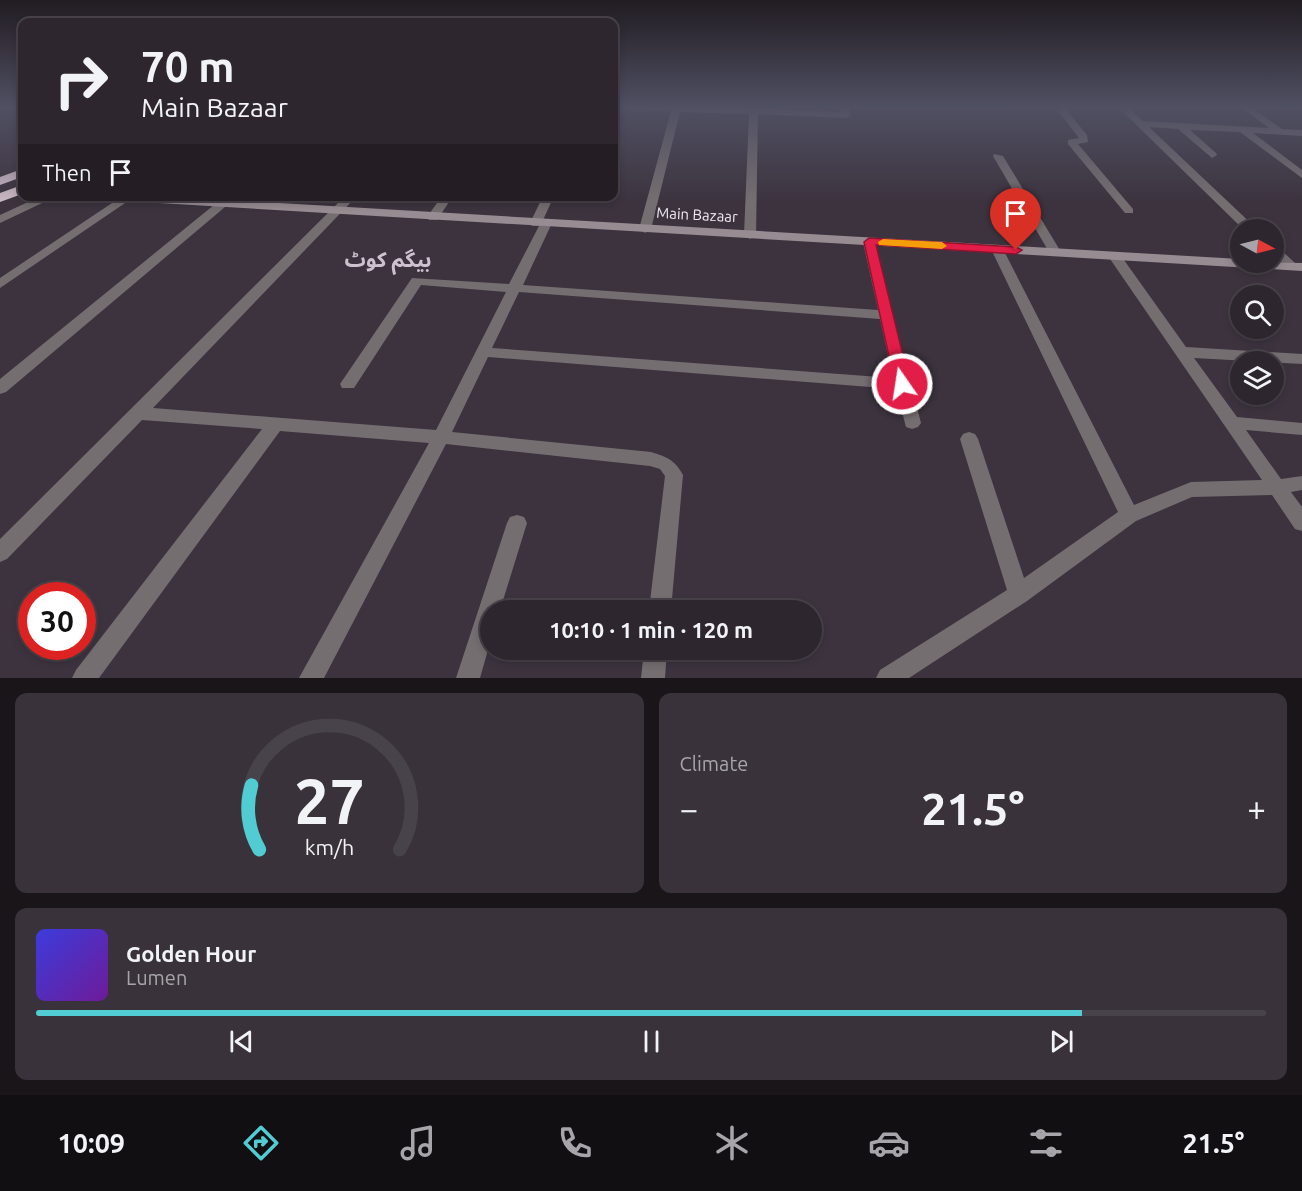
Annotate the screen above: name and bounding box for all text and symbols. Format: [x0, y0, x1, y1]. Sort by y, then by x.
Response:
icon: right [42, 42, 120, 120]
text: 70 m [141, 43, 235, 90]
text: Main Bazaar [141, 92, 288, 122]
icon: arrive [104, 156, 137, 189]
text: Then [42, 160, 92, 185]
pin [990, 188, 1041, 250]
icon: arrive [999, 197, 1032, 230]
street label: Main Bazaar [656, 204, 739, 225]
north arrow [1230, 219, 1284, 273]
map controls [1230, 219, 1284, 405]
district label: بیگم کوٹ [345, 247, 431, 275]
button: search [1230, 285, 1284, 339]
button: layers [1230, 351, 1284, 405]
position arrow [870, 352, 934, 416]
speed limit sign: 30 [18, 582, 96, 660]
text: 10:10 · 1 min · 120 m [549, 617, 753, 642]
text: Climate [680, 752, 748, 775]
text: 27 [294, 766, 364, 836]
text: 21.5° [921, 783, 1024, 834]
text: − [680, 790, 698, 827]
text: + [1247, 790, 1266, 827]
text: km/h [304, 835, 354, 859]
text: Golden Hour [126, 941, 256, 966]
text: Lumen [126, 966, 187, 989]
icon: previous [225, 1025, 258, 1058]
icon: pause [635, 1025, 668, 1058]
icon: next [1045, 1025, 1078, 1058]
icon: directions [240, 1122, 282, 1164]
icon: music [397, 1122, 439, 1164]
icon: phone [554, 1122, 596, 1164]
icon: climate [711, 1122, 753, 1164]
icon: car [868, 1122, 910, 1164]
icon: filters [1025, 1122, 1067, 1164]
text: 10:09 [58, 1128, 125, 1158]
text: 21.5° [1183, 1128, 1244, 1158]

